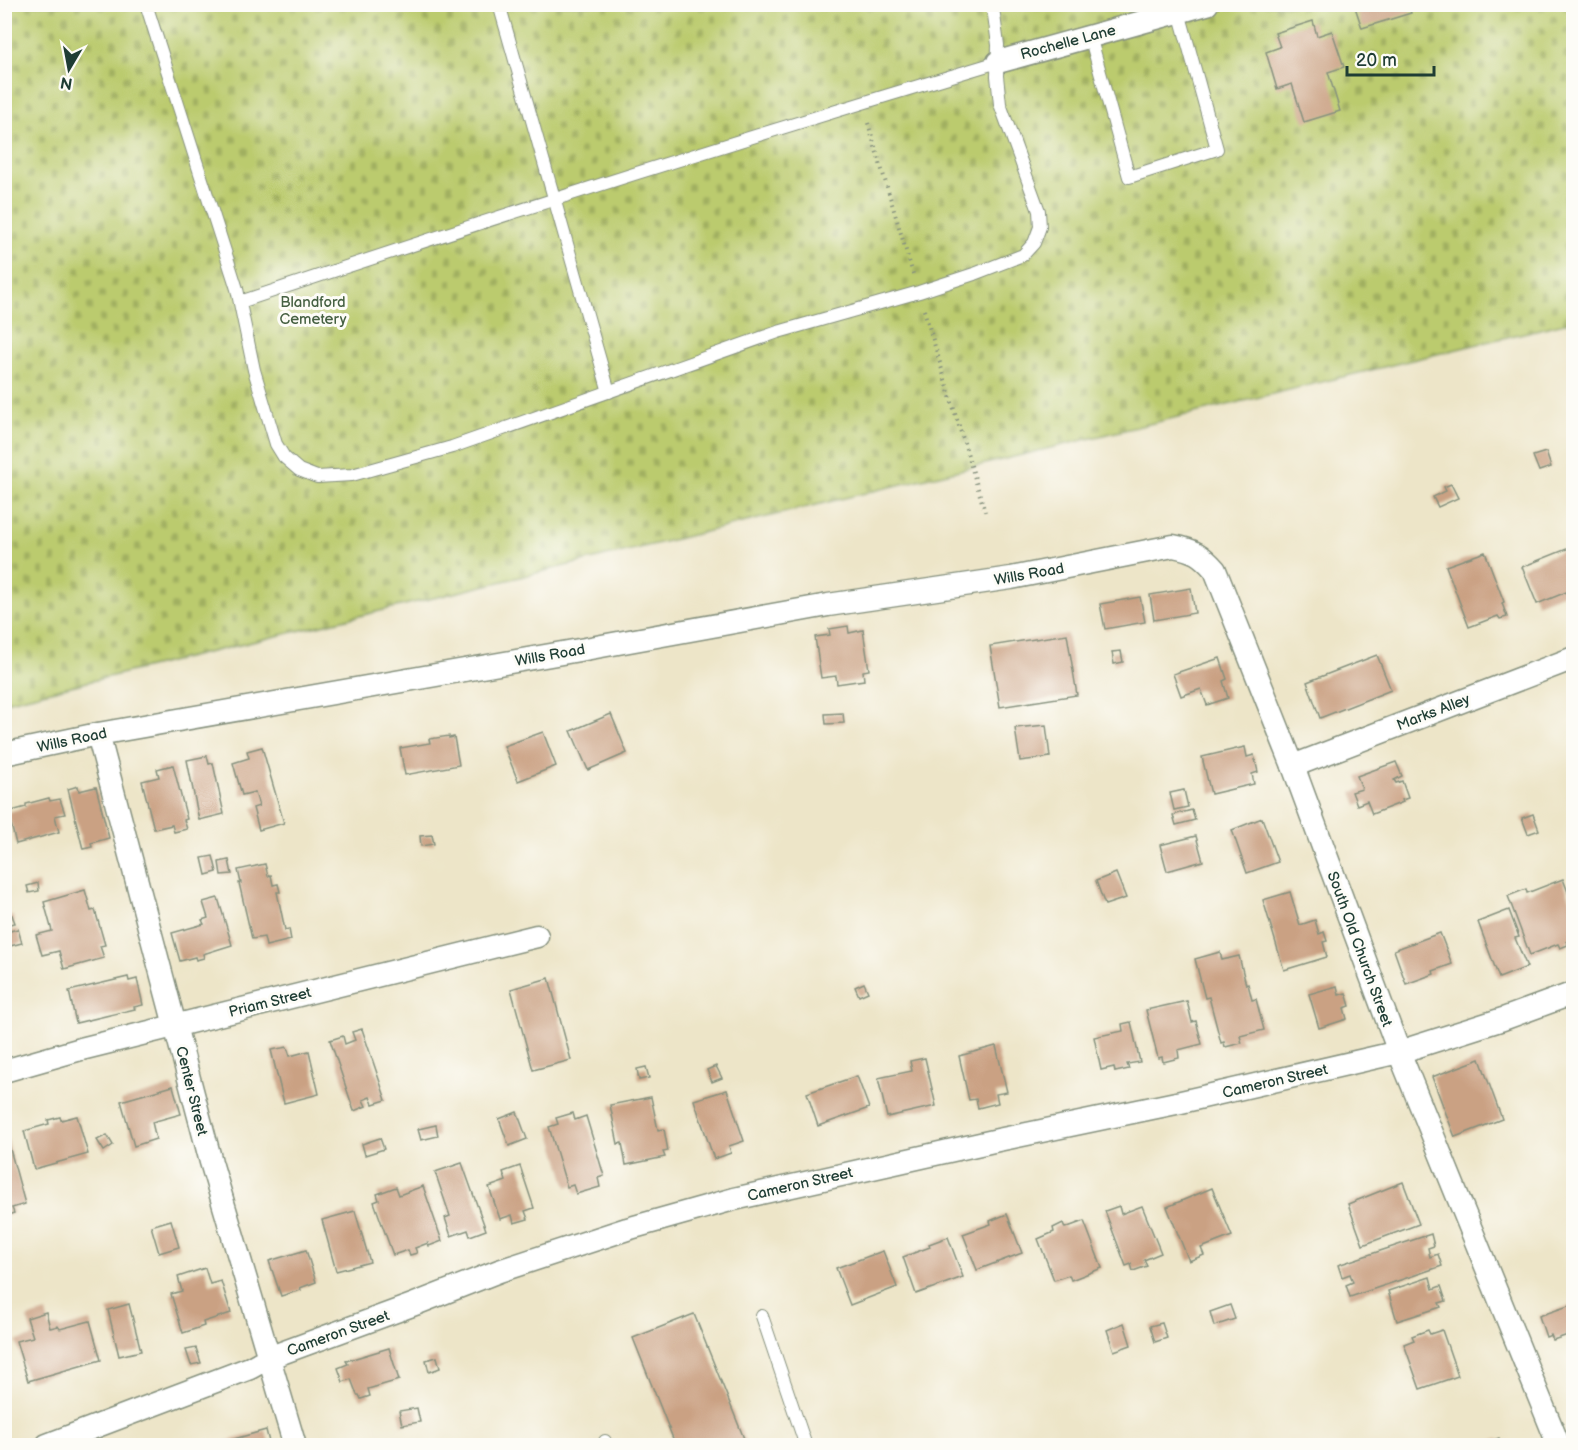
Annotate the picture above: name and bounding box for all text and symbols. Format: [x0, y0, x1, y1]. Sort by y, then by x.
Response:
street label: Rochelle Lane [1018, 21, 1118, 64]
north arrow [39, 39, 99, 99]
scale bar [1347, 39, 1434, 77]
text: 20 m [1356, 50, 1397, 71]
text: N [59, 72, 74, 93]
park label: Blandford Cemetery [280, 293, 347, 329]
street label: Wills Road [993, 559, 1066, 590]
street label: Wills Road [514, 640, 587, 671]
street label: Marks Alley [1394, 690, 1473, 735]
street label: Wills Road [35, 724, 109, 757]
street label: South Old Church Street [1323, 869, 1397, 1030]
street label: Priam Street [227, 983, 314, 1022]
street label: Center Street [171, 1044, 212, 1138]
street label: Cameron Street [1221, 1060, 1330, 1103]
street label: Cameron Street [746, 1163, 855, 1206]
street label: Cameron Street [284, 1306, 392, 1361]

